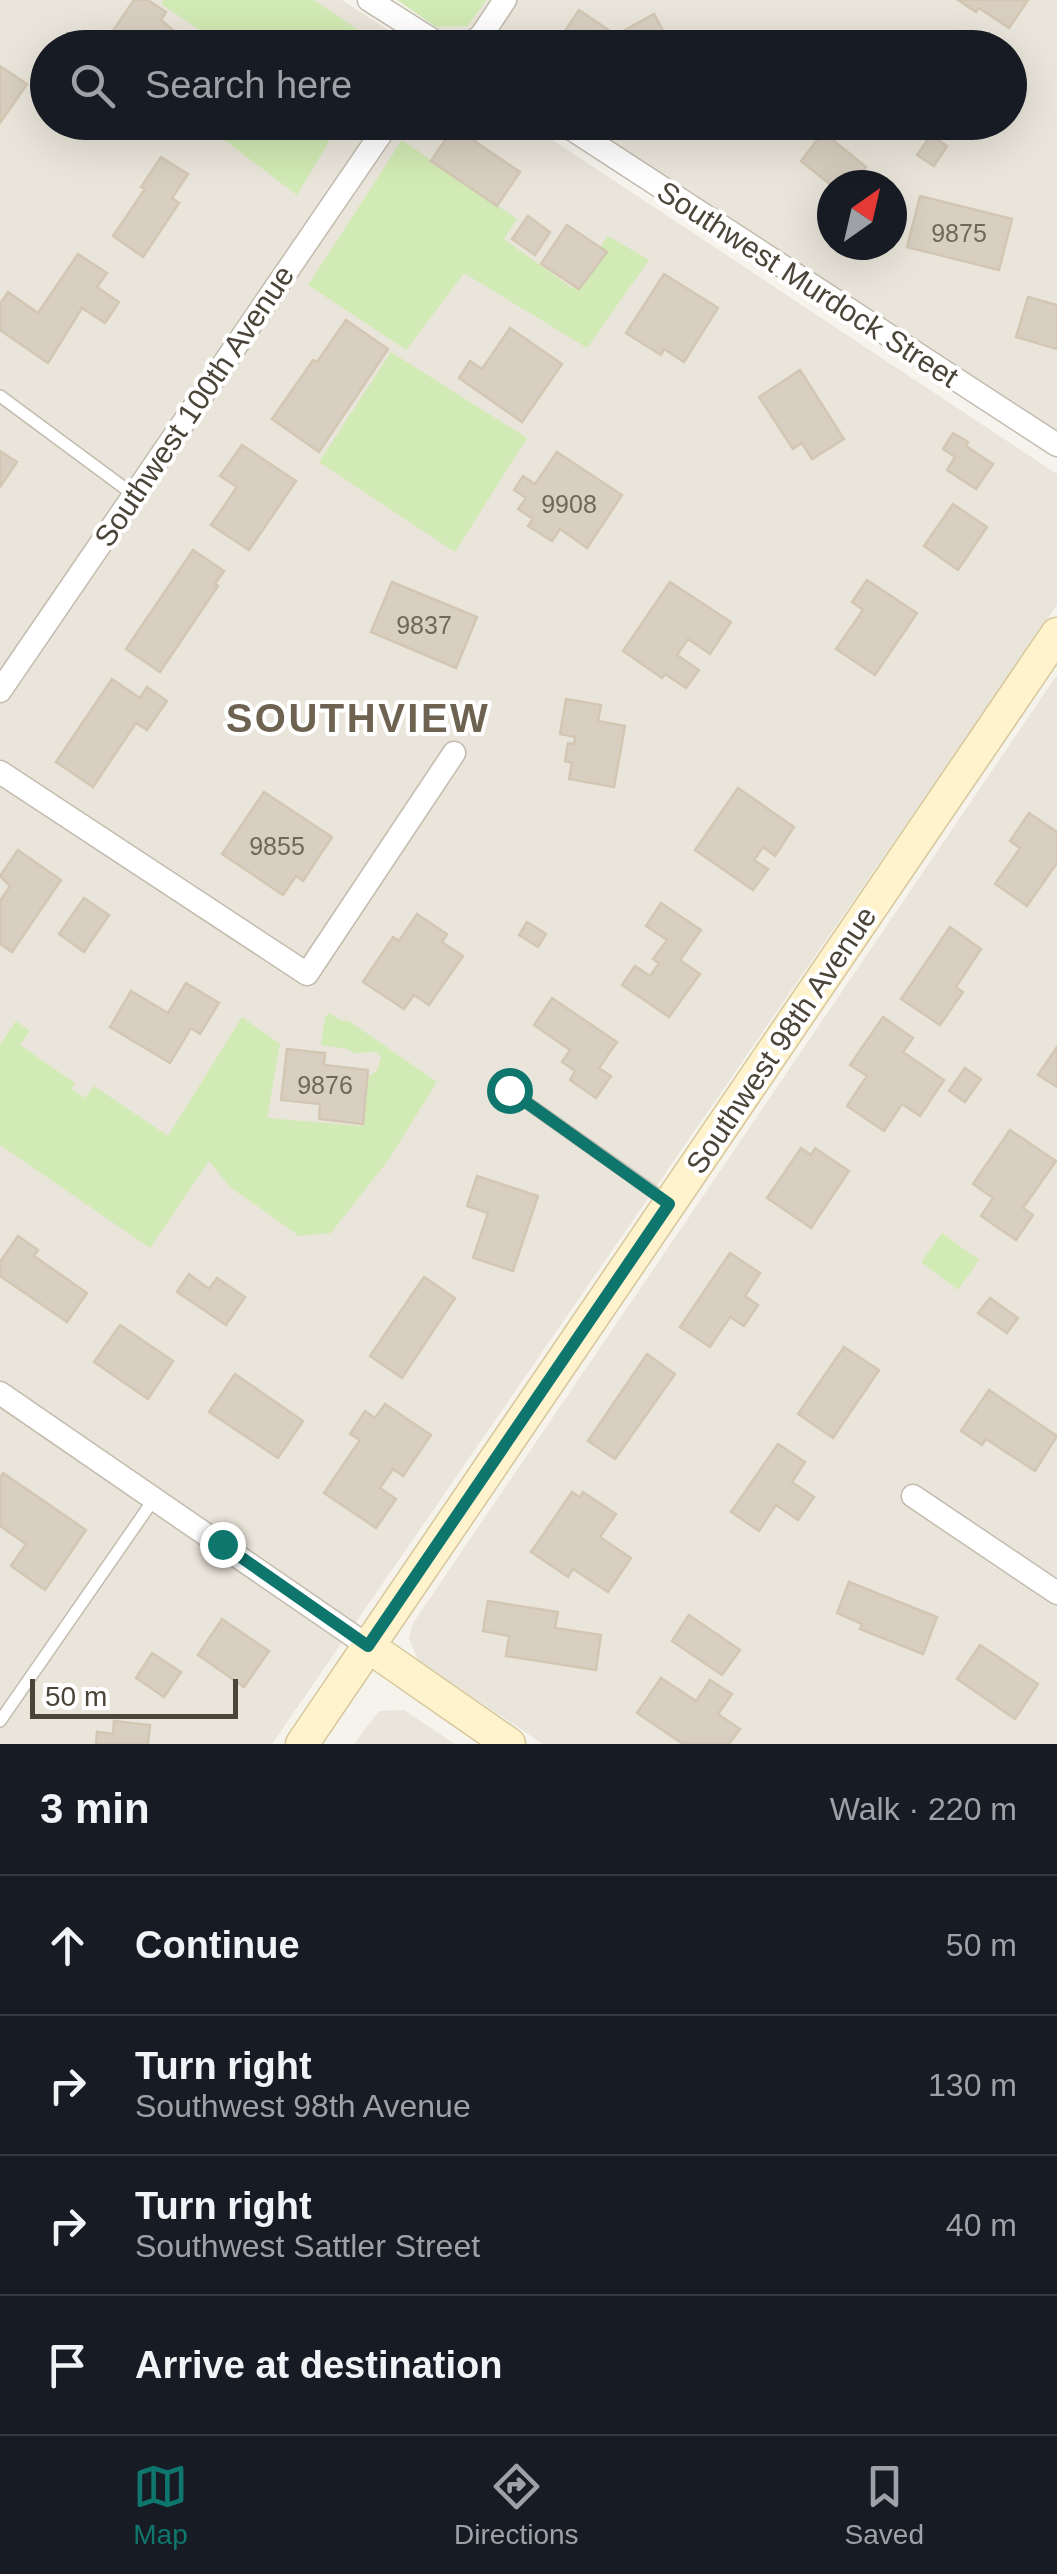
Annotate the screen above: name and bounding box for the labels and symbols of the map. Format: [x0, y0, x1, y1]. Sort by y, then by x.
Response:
north arrow [817, 170, 907, 260]
street label: Southwest Murdock Street [651, 174, 965, 394]
house number: 9875 [931, 219, 987, 247]
street label: Southwest 100th Avenue [88, 259, 300, 553]
house number: 9908 [541, 490, 597, 518]
house number: 9837 [396, 611, 452, 639]
district label: SOUTHVIEW [226, 696, 490, 740]
house number: 9855 [249, 832, 305, 860]
street label: Southwest 98th Avenue [679, 900, 883, 1180]
route start [487, 1068, 533, 1114]
house number: 9876 [297, 1071, 353, 1099]
route end [200, 1522, 246, 1568]
scale bar [30, 1674, 238, 1718]

